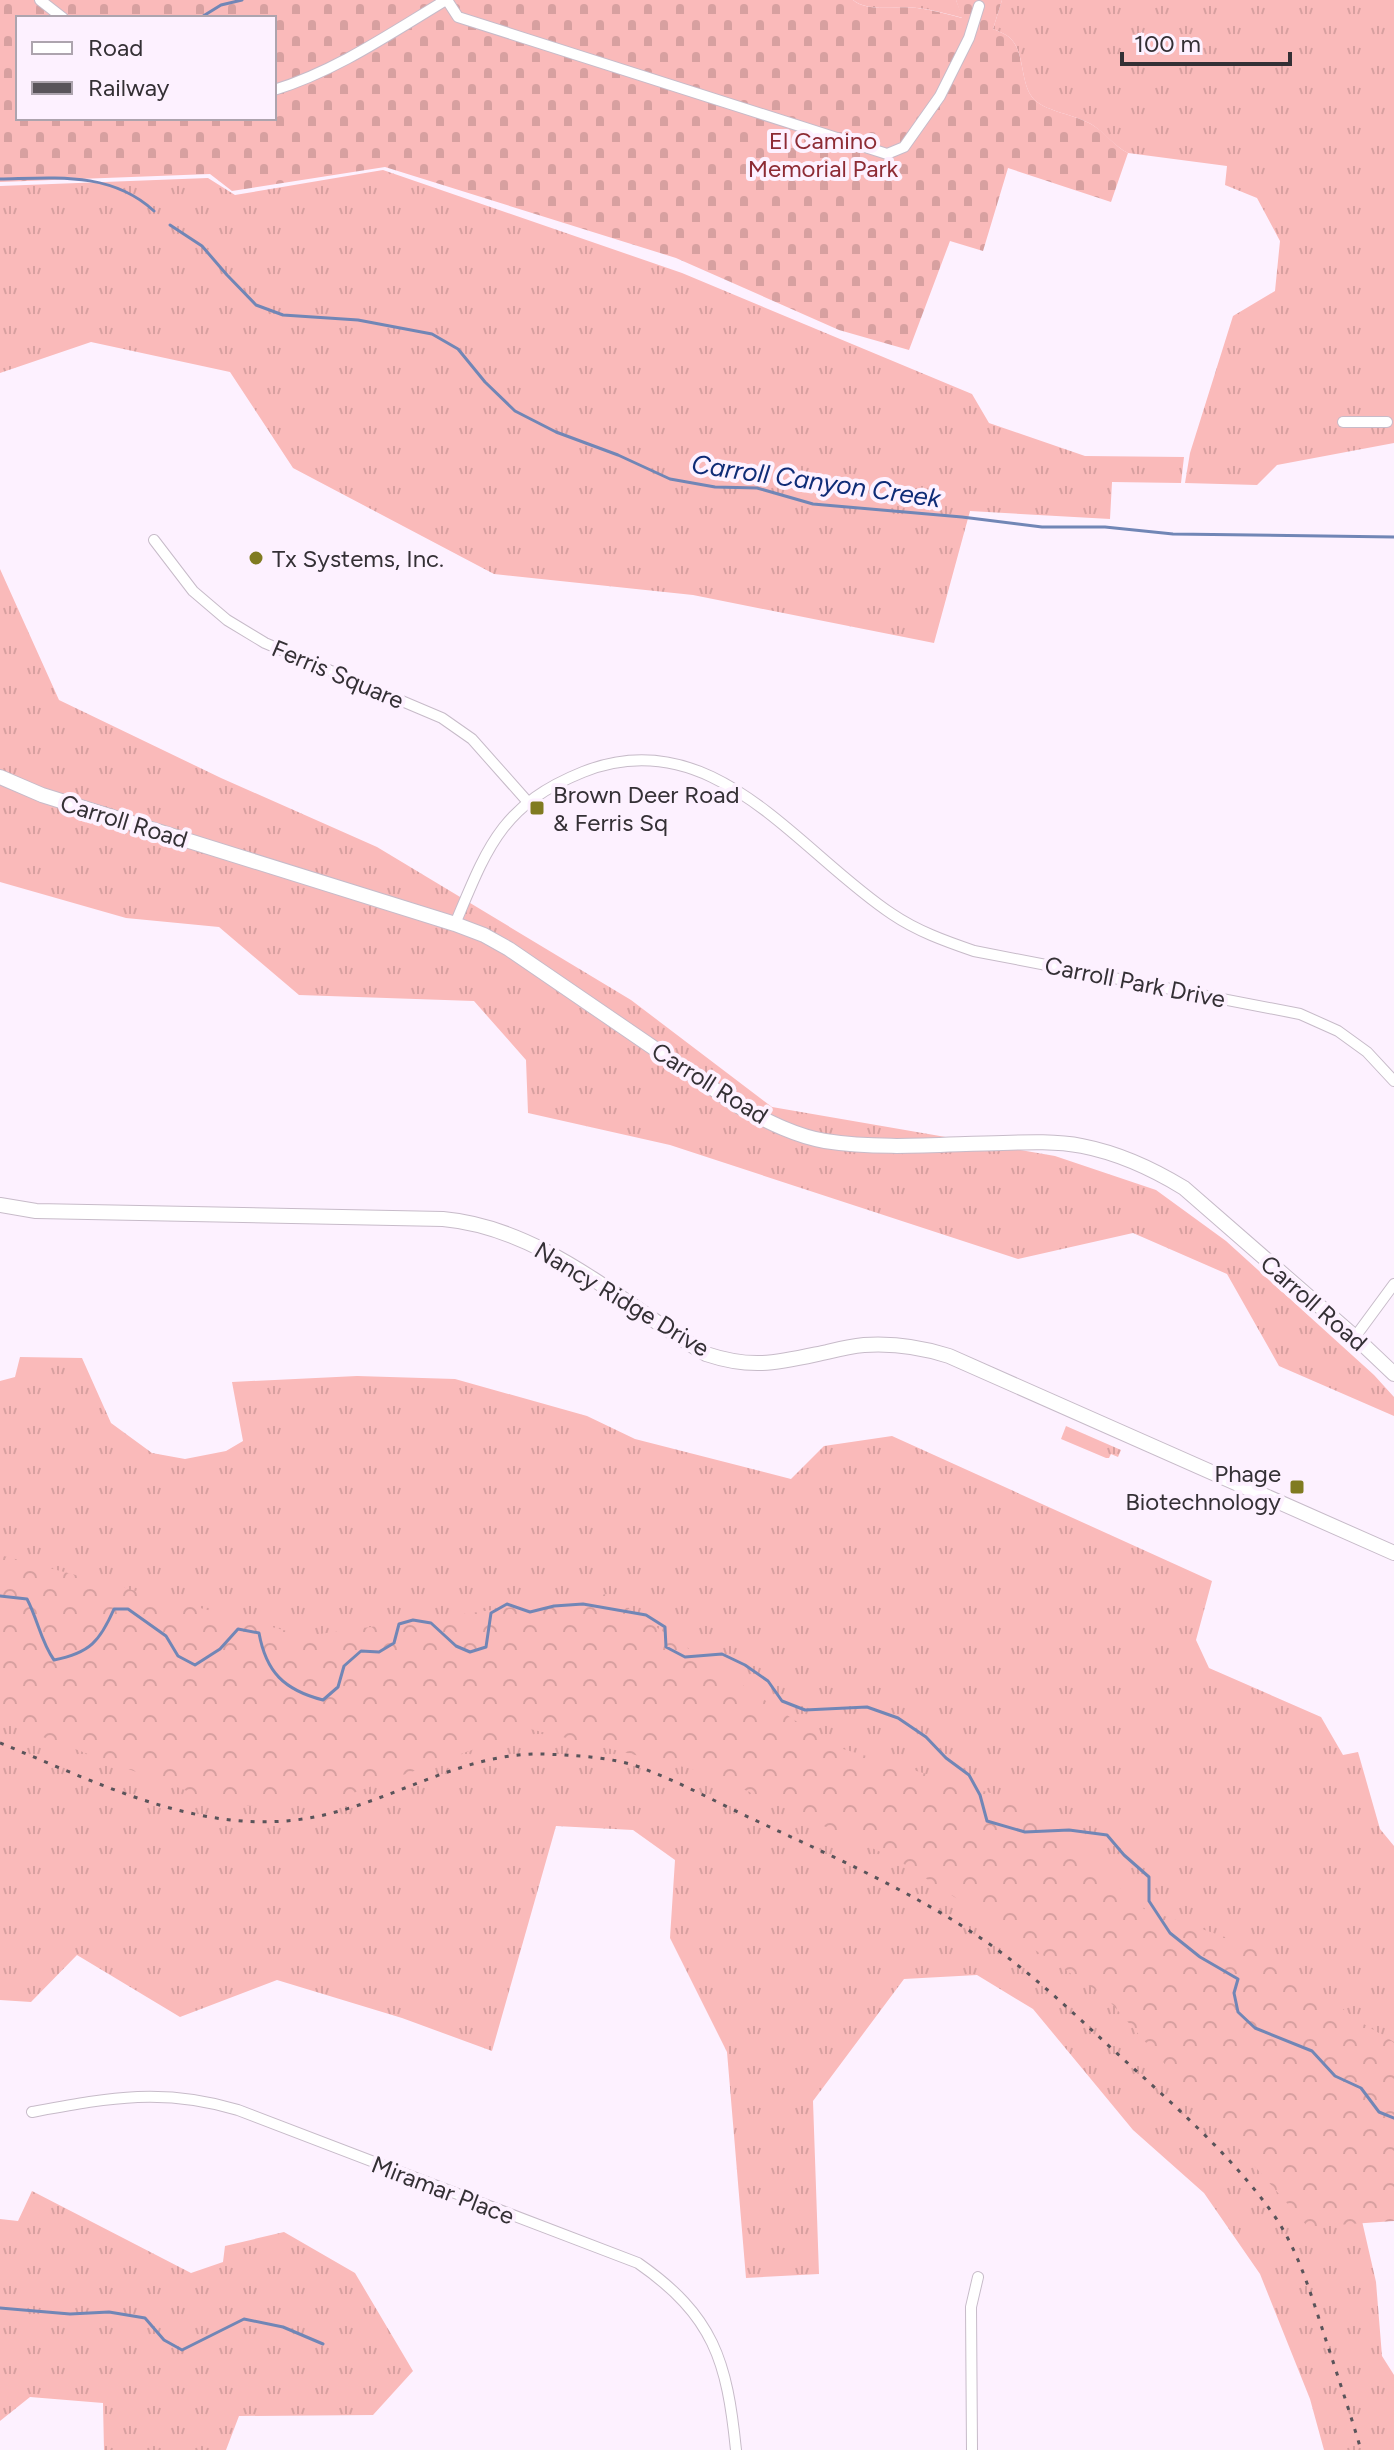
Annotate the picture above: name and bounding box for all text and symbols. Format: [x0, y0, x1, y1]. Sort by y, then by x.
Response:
legend [16, 16, 276, 120]
scale bar [1122, 16, 1290, 66]
text: 100 m [1134, 29, 1201, 58]
text: Road [88, 33, 143, 62]
text: Railway [88, 73, 170, 102]
park label: El Camino Memorial Park [748, 126, 899, 183]
water label: Carroll Canyon Creek [689, 448, 944, 515]
place label: Tx Systems, Inc. [272, 544, 444, 573]
marker: Tx Systems, Inc. [247, 549, 265, 567]
street label: Ferris Square [268, 633, 408, 715]
place label: Brown Deer Road & Ferris Sq [553, 780, 740, 837]
street label: Carroll Road [57, 788, 191, 854]
marker: Brown Deer Road & Ferris Sq [528, 799, 546, 817]
street label: Carroll Park Drive [1042, 950, 1228, 1014]
street label: Carroll Road [647, 1036, 773, 1130]
street label: Nancy Ridge Drive [529, 1235, 715, 1363]
street label: Carroll Road [1255, 1249, 1373, 1357]
place label: Phage Biotechnology [1125, 1459, 1281, 1516]
marker: Phage Biotechnology [1288, 1478, 1306, 1496]
street label: Miramar Place [368, 2150, 518, 2230]

